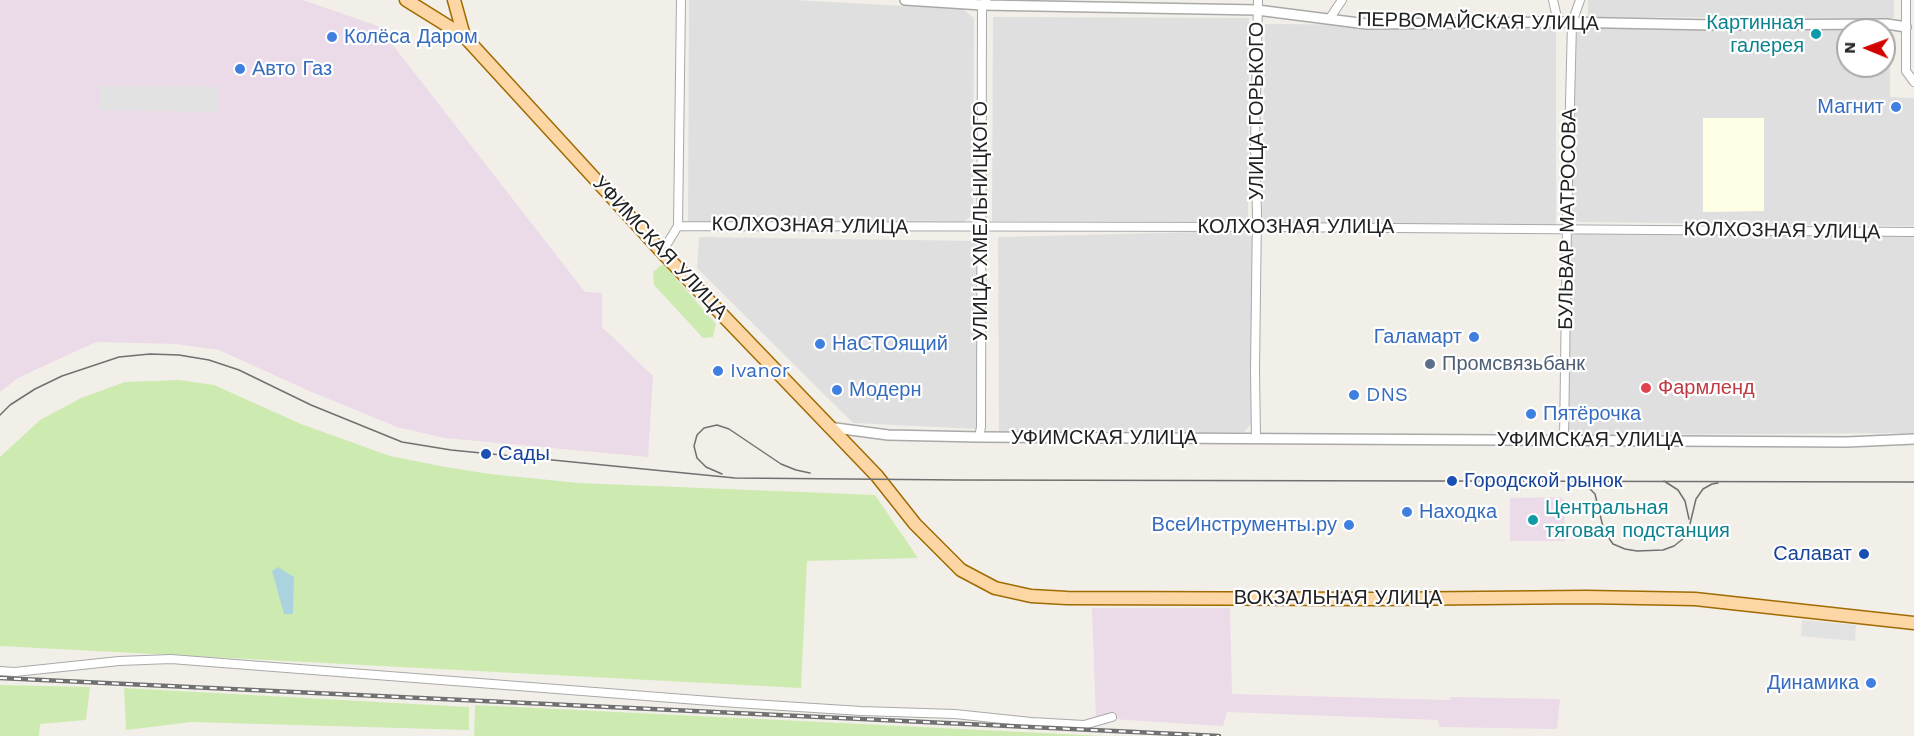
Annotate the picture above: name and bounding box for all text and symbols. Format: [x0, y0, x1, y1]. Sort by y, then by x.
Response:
street label: ПЕРВОМАЙСКАЯ УЛИЦА [1357, 8, 1599, 36]
place label: Картинная галерея [1706, 11, 1804, 58]
north arrow [1836, 18, 1896, 78]
street label: УЛИЦА ГОРЬКОГО [1245, 22, 1269, 200]
place label: Колёса Даром [344, 25, 478, 49]
marker: Картинная галерея [1809, 27, 1823, 41]
marker: Колёса Даром [325, 30, 339, 44]
text: N [1840, 42, 1859, 54]
place label: Авто Газ [252, 57, 332, 81]
marker: Авто Газ [233, 62, 247, 76]
place label: Магнит [1817, 95, 1884, 119]
marker: Магнит [1889, 100, 1903, 114]
street label: УЛИЦА ХМЕЛЬНИЦКОГО [969, 101, 993, 341]
street label: БУЛЬВАР МАТРОСОВА [1554, 108, 1582, 330]
street label: УФИМСКАЯ УЛИЦА [588, 172, 732, 324]
street label: КОЛХОЗНАЯ УЛИЦА [711, 212, 909, 240]
street label: КОЛХОЗНАЯ УЛИЦА [1198, 215, 1394, 239]
street label: КОЛХОЗНАЯ УЛИЦА [1683, 217, 1881, 245]
place label: Галамарт [1374, 325, 1462, 349]
marker: Галамарт [1467, 330, 1481, 344]
place label: НаСТОящий [832, 332, 948, 356]
marker: НаСТОящий [813, 337, 827, 351]
place label: Промсвязьбанк [1442, 352, 1585, 376]
marker: Промсвязьбанк [1423, 357, 1437, 371]
place label: Ivanor [730, 359, 790, 383]
marker: Ivanor [711, 364, 725, 378]
place label: Фармленд [1658, 376, 1755, 400]
place label: Модерн [849, 378, 922, 402]
marker: Фармленд [1639, 381, 1653, 395]
marker: Модерн [830, 383, 844, 397]
place label: DNS [1366, 383, 1408, 407]
marker: DNS [1347, 388, 1361, 402]
place label: Пятёрочка [1543, 402, 1641, 426]
marker: Пятёрочка [1524, 407, 1538, 421]
street label: УФИМСКАЯ УЛИЦА [1011, 426, 1197, 450]
street label: УФИМСКАЯ УЛИЦА [1497, 428, 1683, 452]
place label: Сады [498, 442, 550, 466]
marker: Сады [479, 447, 493, 461]
place label: Городской рынок [1464, 469, 1623, 493]
marker: Городской рынок [1445, 474, 1459, 488]
place label: Центральная тяговая подстанция [1545, 496, 1730, 543]
place label: Находка [1419, 500, 1497, 524]
marker: Находка [1400, 505, 1414, 519]
place label: ВсеИнструменты.ру [1152, 513, 1337, 537]
marker: Центральная тяговая подстанция [1526, 513, 1540, 527]
marker: ВсеИнструменты.ру [1342, 518, 1356, 532]
place label: Салават [1773, 542, 1852, 566]
marker: Салават [1857, 547, 1871, 561]
street label: ВОКЗАЛЬНАЯ УЛИЦА [1234, 586, 1442, 610]
place label: Динамика [1767, 671, 1859, 695]
marker: Динамика [1864, 676, 1878, 690]

